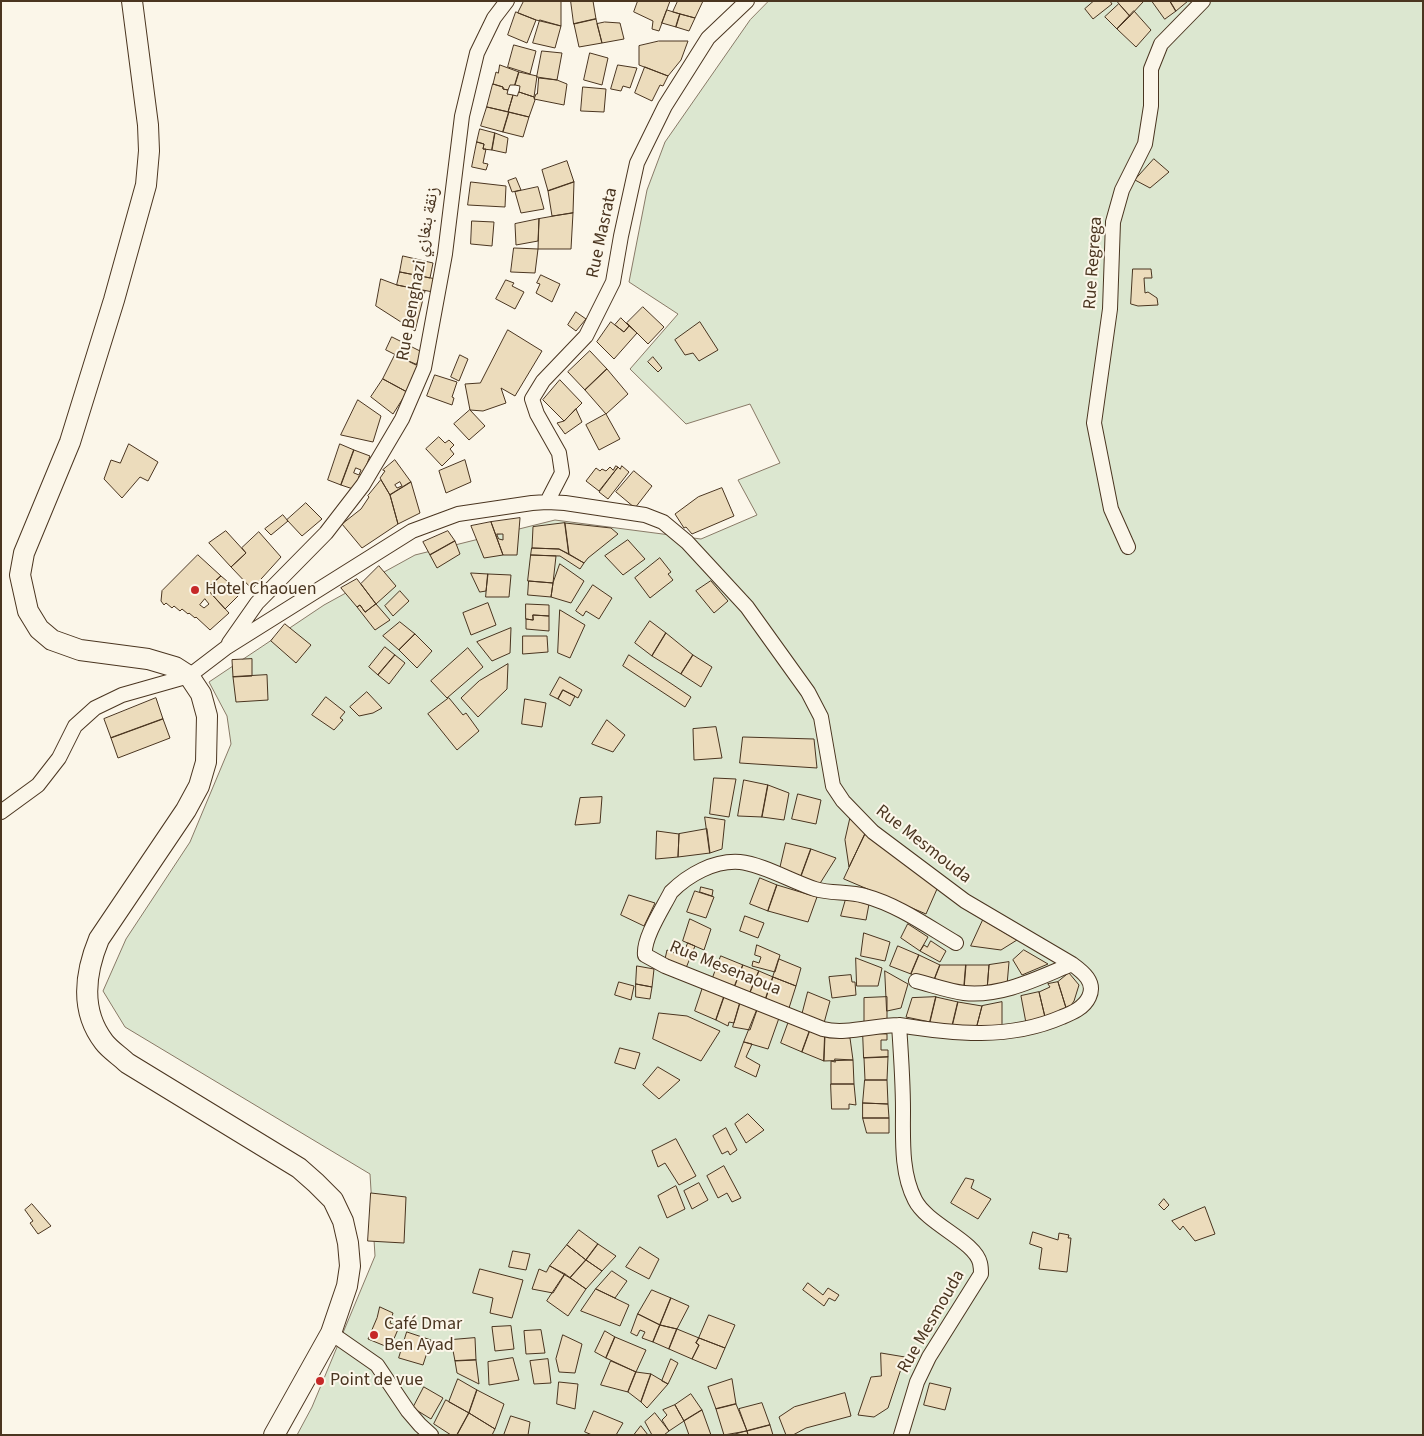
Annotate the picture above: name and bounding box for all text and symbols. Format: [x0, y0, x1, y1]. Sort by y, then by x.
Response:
street label: Rue Benghazi زنقة بنغازي [393, 185, 445, 363]
street label: Rue Masrata [583, 186, 623, 280]
street label: Rue Regrega [1080, 216, 1108, 310]
place label: Hotel Chaouen [205, 579, 317, 601]
marker: Hotel Chaouen [189, 584, 201, 596]
street label: Rue Mesmouda [871, 801, 975, 889]
street label: Rue Mesenaoua [666, 937, 784, 1001]
street label: Rue Mesmouda [894, 1267, 970, 1377]
place label: Café Dmar Ben Ayad [384, 1314, 462, 1356]
marker: Café Dmar Ben Ayad [368, 1329, 380, 1341]
place label: Point de vue [330, 1370, 423, 1392]
marker: Point de vue [314, 1375, 326, 1387]

